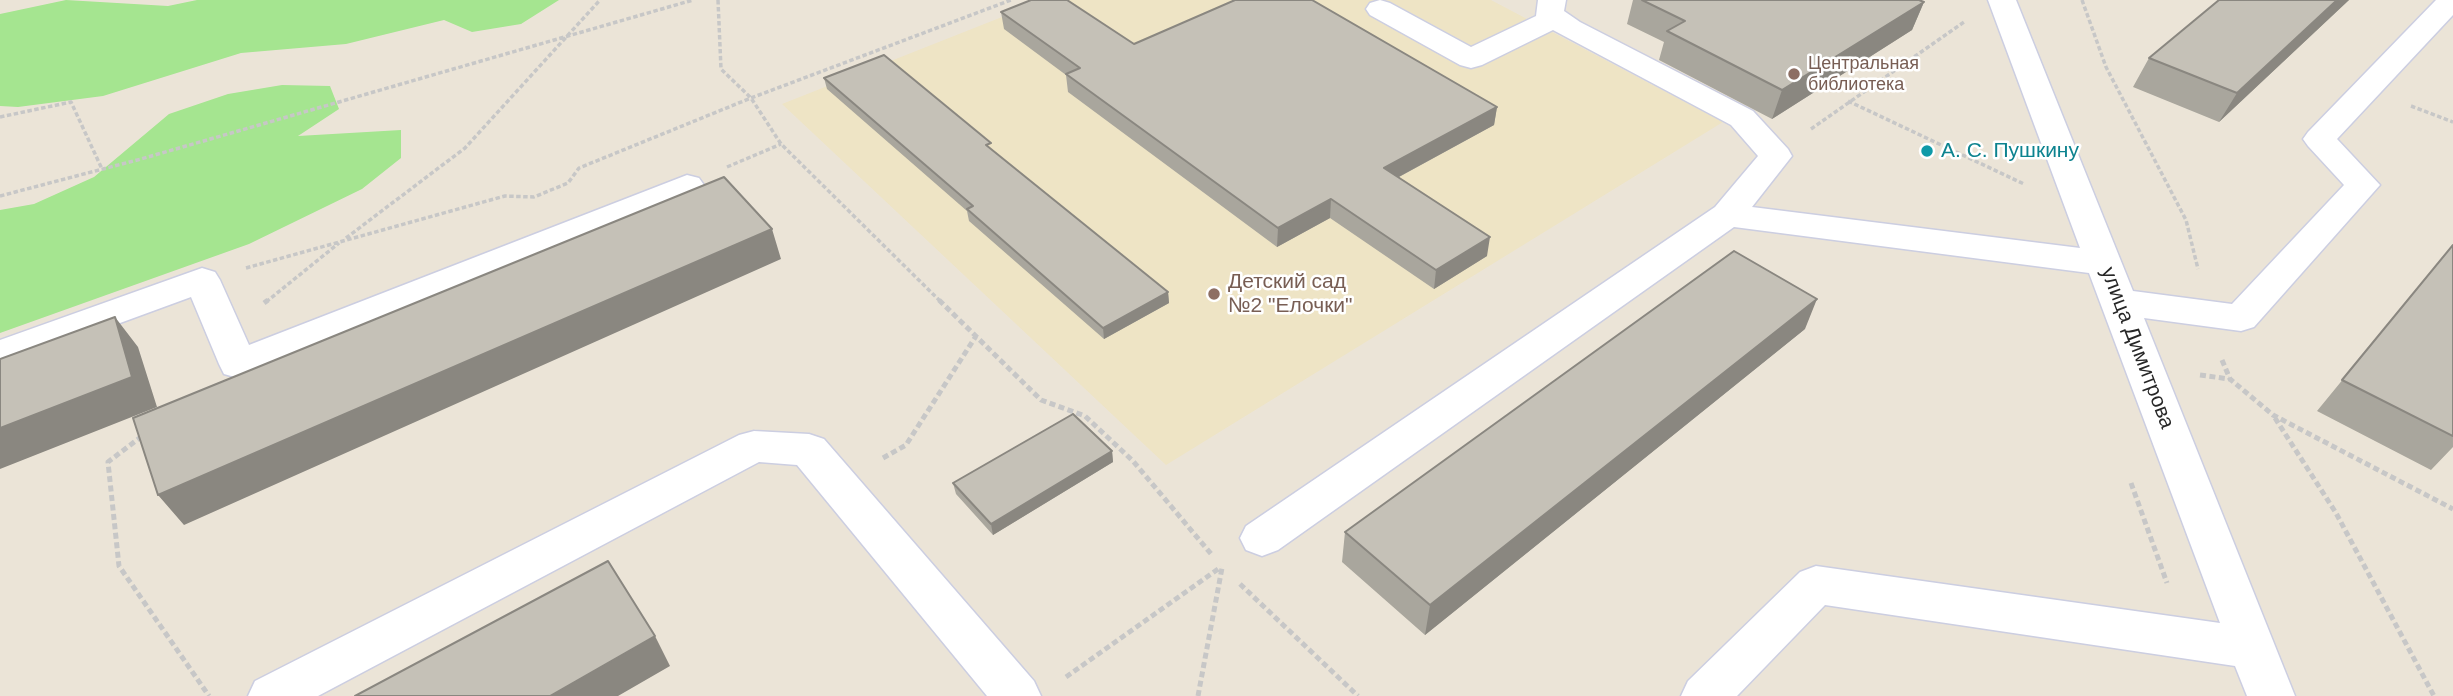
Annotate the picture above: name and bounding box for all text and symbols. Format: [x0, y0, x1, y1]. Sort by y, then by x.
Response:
place label: Центральная библиотека [1808, 53, 1919, 96]
marker: Центральная библиотека [1786, 66, 1802, 82]
place label: А. С. Пушкину [1941, 138, 2079, 164]
marker: А. С. Пушкину [1919, 143, 1935, 159]
street label: улица Димитрова [2095, 264, 2179, 432]
place label: Детский сад №2 "Елочки" [1228, 269, 1353, 319]
marker: Детский сад №2 "Елочки" [1206, 286, 1222, 302]

